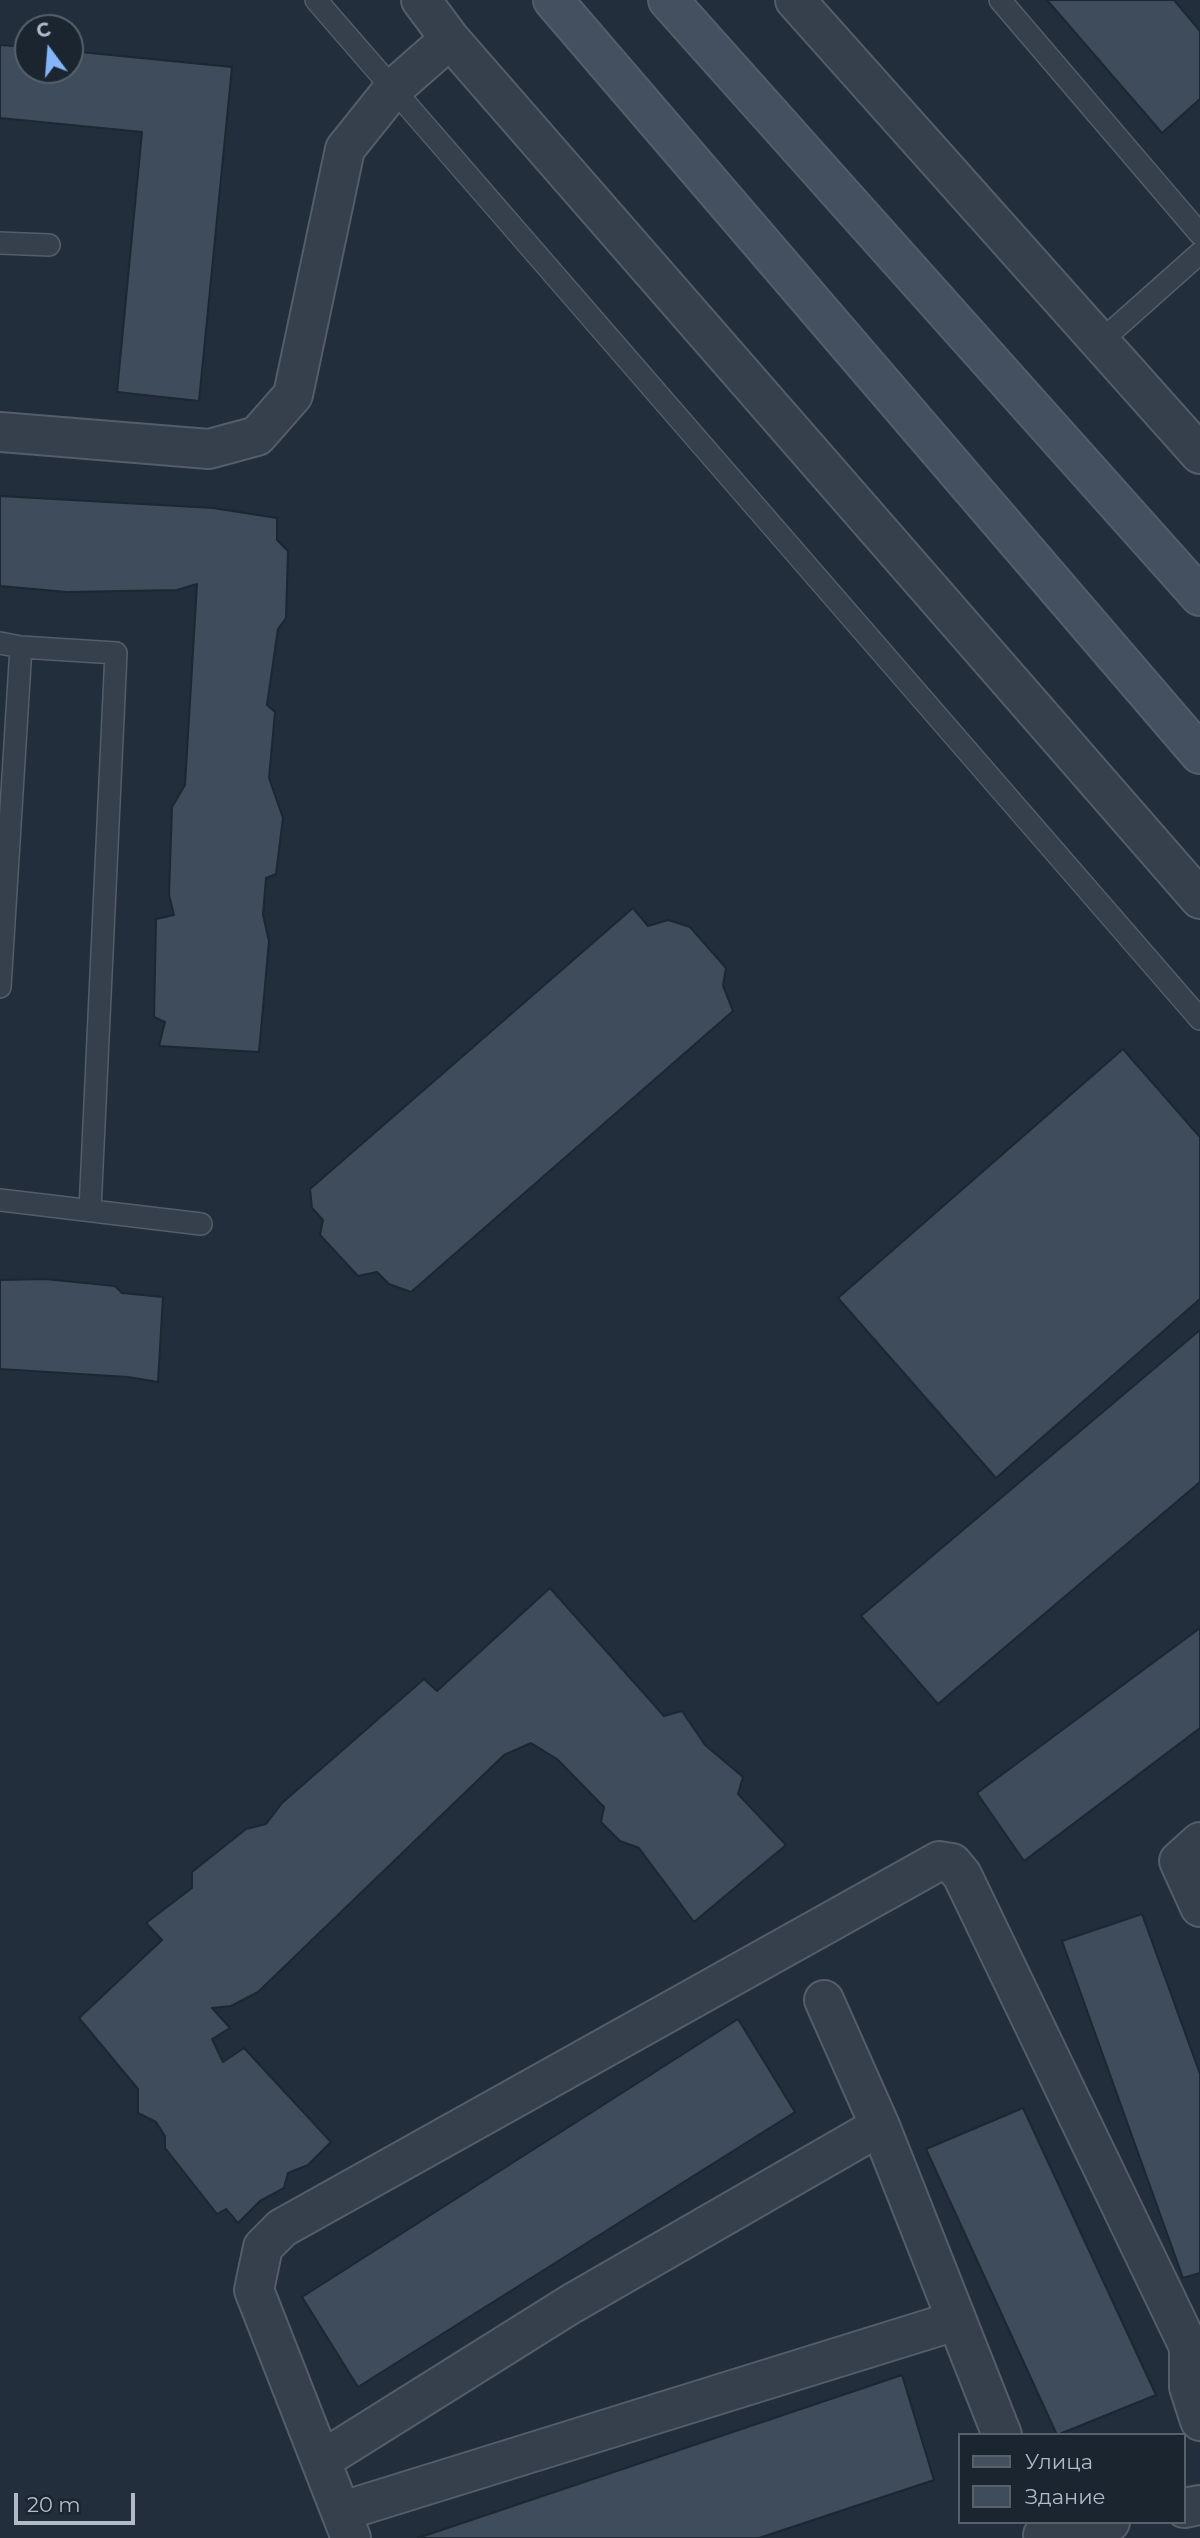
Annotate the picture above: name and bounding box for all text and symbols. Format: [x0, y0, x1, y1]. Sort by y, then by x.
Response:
north arrow [14, 14, 84, 84]
text: С [34, 17, 53, 43]
legend [958, 2433, 1186, 2524]
text: Улица [1025, 2449, 1093, 2474]
scale bar [18, 2478, 138, 2522]
text: Здание [1025, 2484, 1106, 2509]
text: 20 m [27, 2492, 81, 2517]

